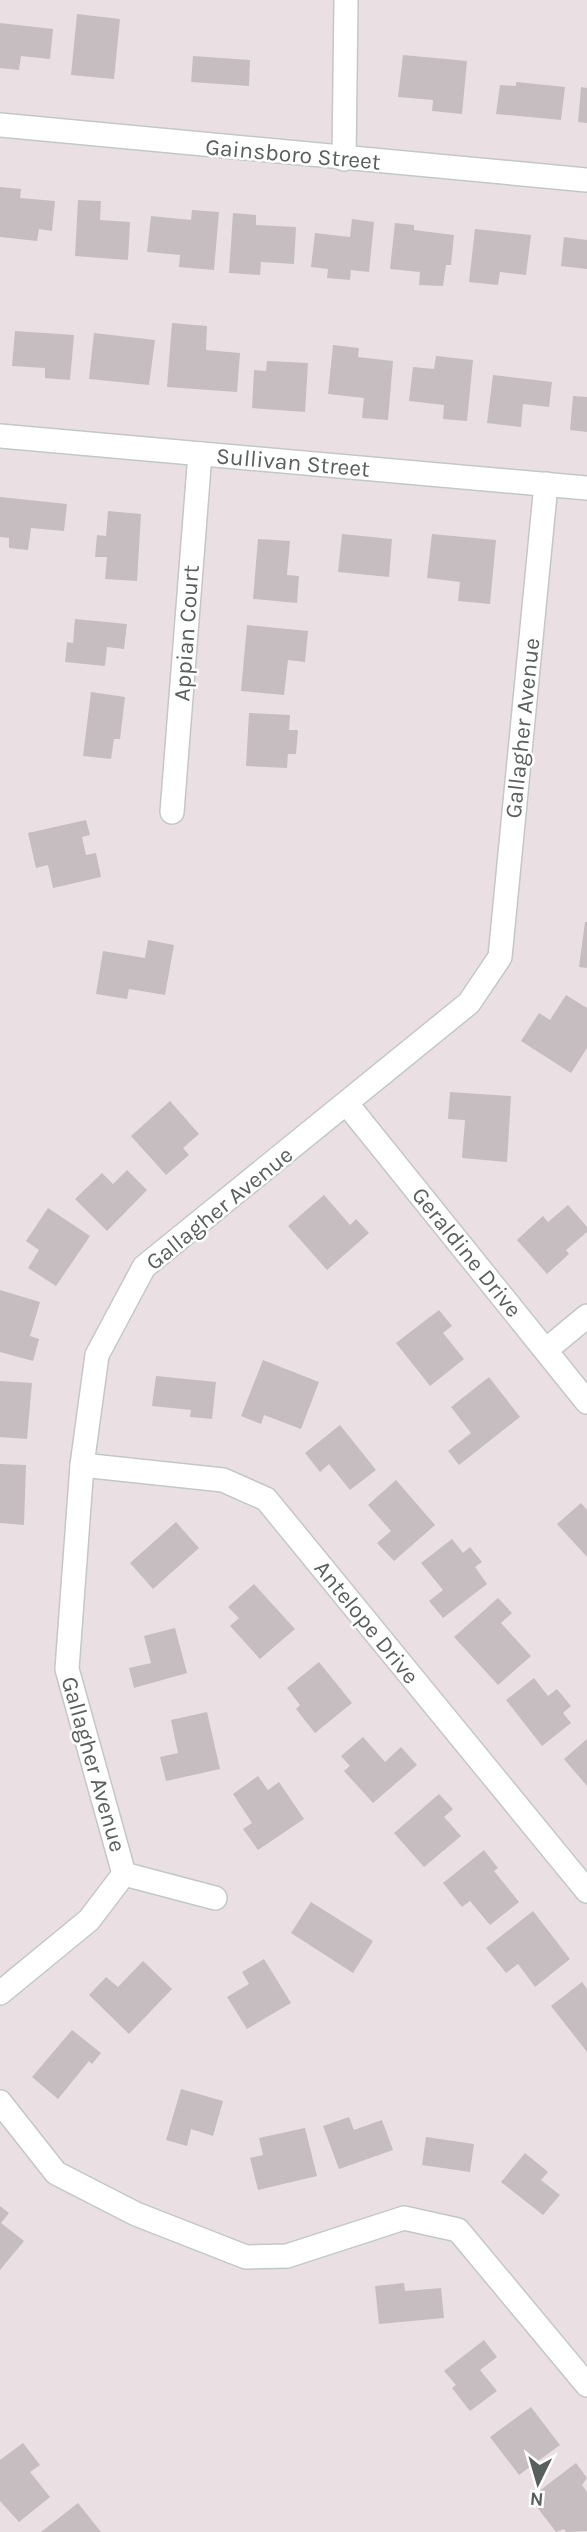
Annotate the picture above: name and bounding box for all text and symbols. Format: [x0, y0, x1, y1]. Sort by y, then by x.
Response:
street label: Gainsboro Street [204, 133, 382, 176]
street label: Sullivan Street [215, 442, 371, 483]
street label: Appian Court [168, 564, 205, 702]
street label: Gallagher Avenue [500, 637, 545, 820]
street label: Gallagher Avenue [140, 1141, 298, 1276]
street label: Geraldine Drive [406, 1182, 527, 1323]
street label: Antelope Drive [309, 1555, 425, 1689]
street label: Gallagher Avenue [56, 1673, 131, 1855]
north arrow [503, 2448, 573, 2518]
text: N [529, 2487, 544, 2510]

